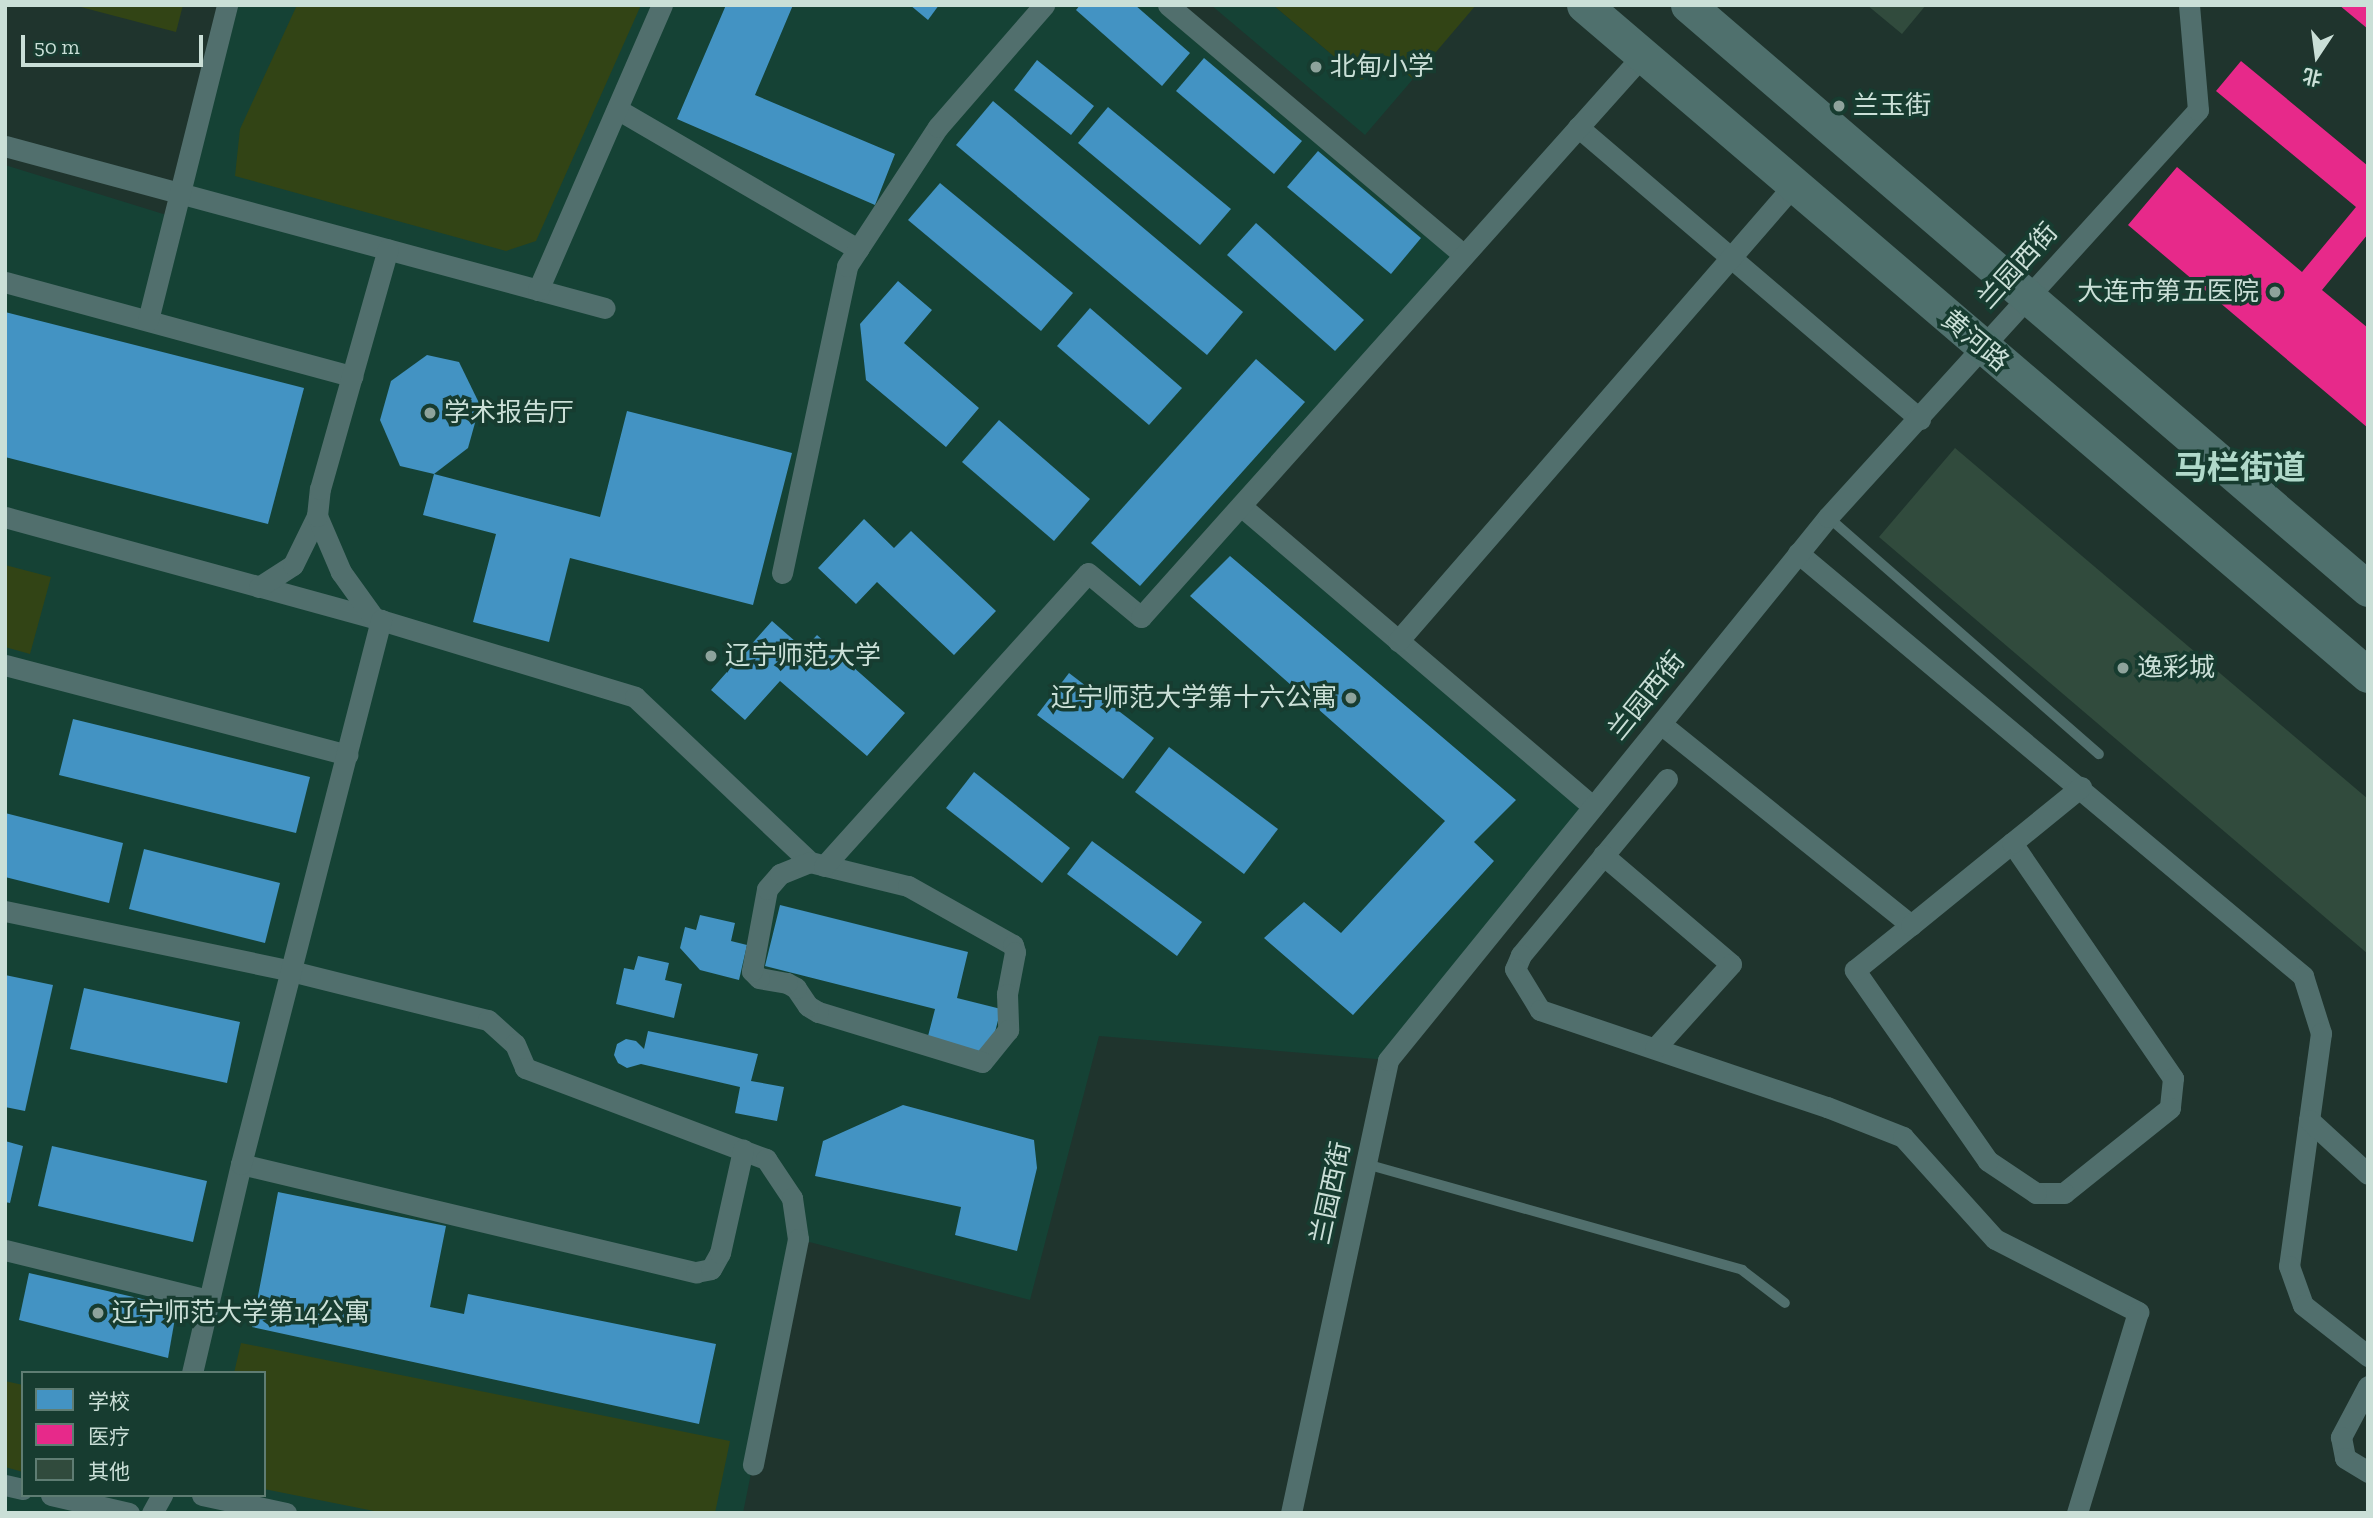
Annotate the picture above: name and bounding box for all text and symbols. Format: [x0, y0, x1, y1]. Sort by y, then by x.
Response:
scale bar [24, 21, 206, 65]
north arrow [2282, 21, 2352, 91]
text: 50 m [34, 34, 80, 59]
place label: 北甸小学 [1330, 51, 1434, 83]
marker: 北甸小学 [1308, 59, 1324, 75]
text: 北 [2300, 64, 2324, 90]
place label: 兰玉街 [1853, 90, 1931, 122]
marker: 兰玉街 [1831, 98, 1847, 114]
street label: 兰园西街 [1972, 217, 2064, 315]
place label: 大连市第五医院 [2077, 276, 2259, 308]
marker: 大连市第五医院 [2265, 282, 2285, 302]
street label: 黄河路 [1935, 304, 2015, 378]
place label: 学术报告厅 [444, 397, 574, 429]
marker: 学术报告厅 [422, 405, 438, 421]
district label: 马栏街道 [2174, 448, 2306, 488]
place label: 辽宁师范大学 [725, 640, 881, 672]
street label: 兰园西街 [1602, 646, 1692, 746]
marker: 辽宁师范大学 [703, 648, 719, 664]
place label: 逸彩城 [2137, 652, 2215, 684]
marker: 逸彩城 [2115, 660, 2131, 676]
place label: 辽宁师范大学第十六公寓 [1051, 682, 1337, 714]
marker: 辽宁师范大学第十六公寓 [1343, 690, 1359, 706]
street label: 兰园西街 [1305, 1139, 1357, 1247]
place label: 辽宁师范大学第14公寓 [112, 1297, 370, 1329]
marker: 辽宁师范大学第14公寓 [90, 1305, 106, 1321]
legend [21, 1371, 266, 1497]
text: 学校 [88, 1389, 130, 1414]
text: 医疗 [88, 1424, 130, 1449]
text: 其他 [88, 1459, 130, 1484]

